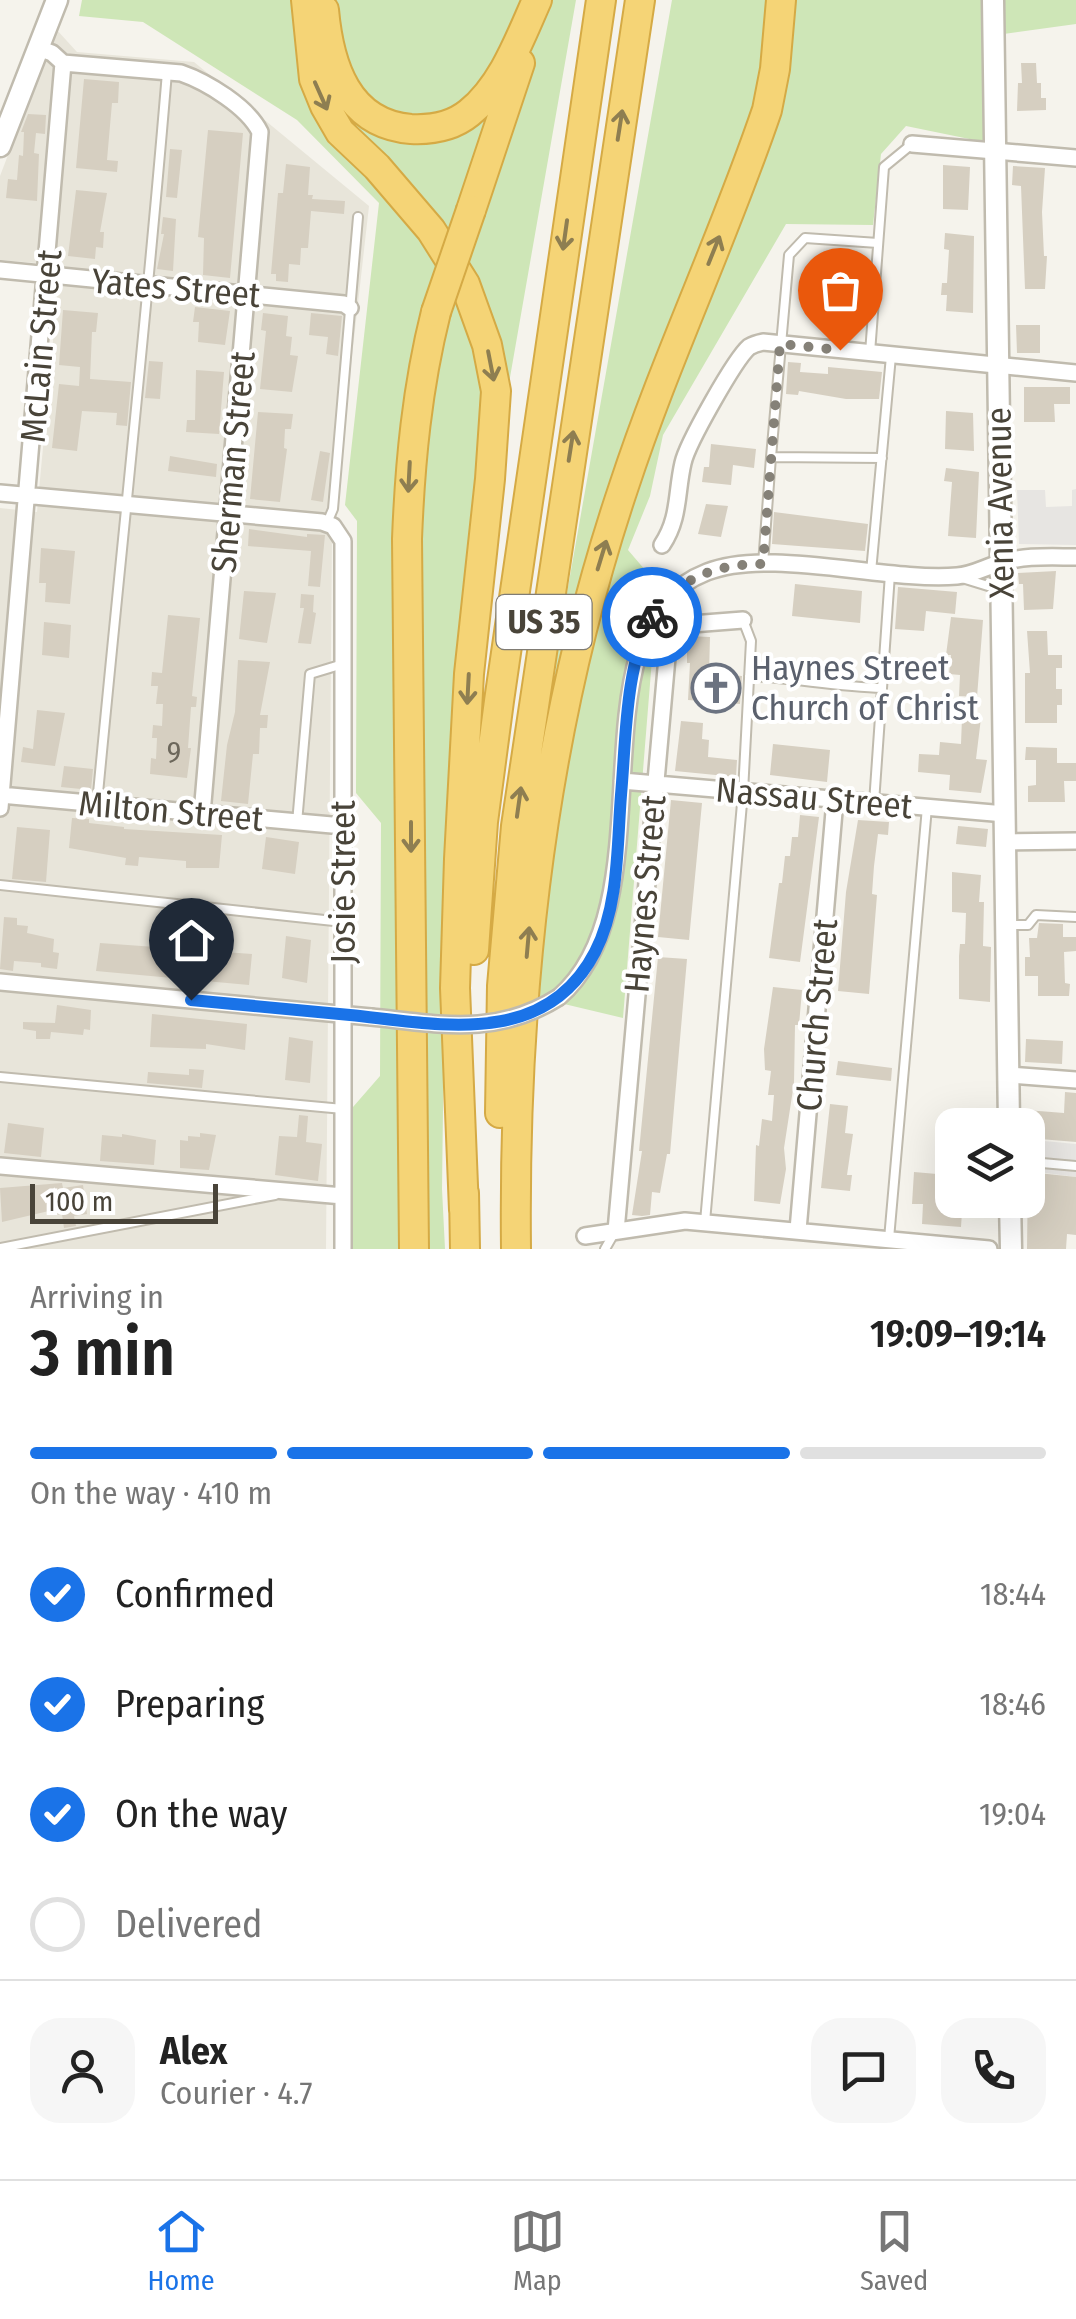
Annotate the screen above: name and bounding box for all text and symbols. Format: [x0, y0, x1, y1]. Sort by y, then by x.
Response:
one-way arrow [313, 80, 331, 111]
one-way arrow [612, 109, 630, 142]
one-way arrow [555, 218, 573, 250]
one-way arrow [706, 235, 724, 265]
street label: McLain Street [12, 247, 70, 444]
pin [798, 248, 883, 351]
street label: Yates Street [90, 260, 263, 316]
icon: bag [813, 263, 868, 318]
street label: Sherman Street [202, 349, 264, 574]
one-way arrow [482, 349, 501, 382]
street label: Xenia Avenue [977, 407, 1023, 599]
one-way arrow [563, 430, 581, 463]
one-way arrow [400, 461, 419, 493]
one-way arrow [595, 539, 613, 571]
courier [602, 567, 702, 667]
icon: bike [625, 590, 680, 645]
road number: US 35 [496, 595, 592, 649]
place label: Haynes Street Church of Christ [751, 647, 979, 729]
church icon: Haynes Street Church of Christ [690, 662, 742, 714]
one-way arrow [458, 673, 477, 705]
house number: 9 [167, 734, 181, 770]
street label: Nassau Street [714, 768, 915, 828]
street label: Milton Street [77, 782, 266, 840]
one-way arrow [510, 787, 529, 819]
street label: Haynes Street [615, 793, 675, 995]
street label: Josie Street [322, 800, 364, 964]
one-way arrow [402, 820, 420, 853]
pin [149, 898, 234, 1001]
icon: home [164, 913, 219, 968]
street label: Church Street [788, 916, 846, 1113]
one-way arrow [518, 926, 537, 958]
map controls [935, 1108, 1045, 1218]
button: layers [935, 1108, 1045, 1218]
scale bar [30, 1179, 218, 1224]
text: 100 m [45, 1185, 113, 1218]
text: Arriving in [30, 1278, 164, 1316]
text: 19:09–19:14 [870, 1311, 1046, 1357]
text: 3 min [30, 1314, 175, 1392]
text: On the way · 410 m [30, 1474, 272, 1512]
icon: check [30, 1567, 85, 1622]
text: Confirmed [115, 1571, 275, 1617]
text: 18:44 [980, 1575, 1046, 1613]
icon: check [30, 1677, 85, 1732]
text: Preparing [115, 1681, 264, 1727]
text: 18:46 [980, 1685, 1046, 1723]
icon: check [30, 1787, 85, 1842]
text: On the way [115, 1791, 287, 1837]
text: 19:04 [979, 1795, 1046, 1833]
text: Delivered [115, 1901, 262, 1947]
button: person [30, 2018, 135, 2123]
button: chat [811, 2018, 916, 2123]
button: phone [941, 2018, 1046, 2123]
text: Alex [160, 2028, 227, 2074]
text: Courier · 4.7 [160, 2074, 312, 2112]
tab: Home [148, 2204, 215, 2297]
tab: Map [510, 2204, 565, 2297]
tab: Saved [860, 2204, 928, 2297]

